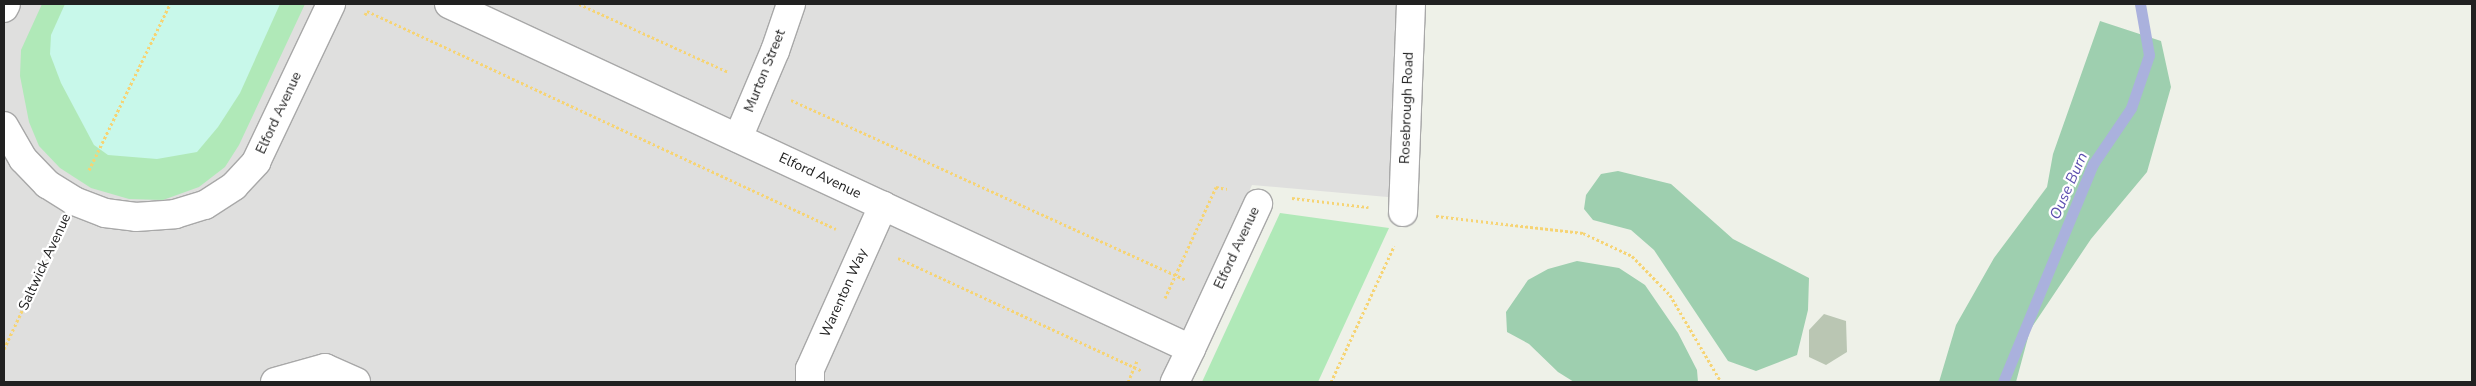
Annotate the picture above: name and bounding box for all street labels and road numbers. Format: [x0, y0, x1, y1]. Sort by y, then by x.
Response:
street label: Murton Street [741, 27, 789, 115]
street label: Rosebrough Road [1397, 52, 1417, 164]
street label: Elford Avenue [253, 69, 305, 157]
street label: Elford Avenue [776, 150, 864, 202]
street label: Elford Avenue [1211, 204, 1263, 292]
street label: Saltwick Avenue [15, 211, 75, 313]
street label: Warenton Way [817, 246, 871, 340]

